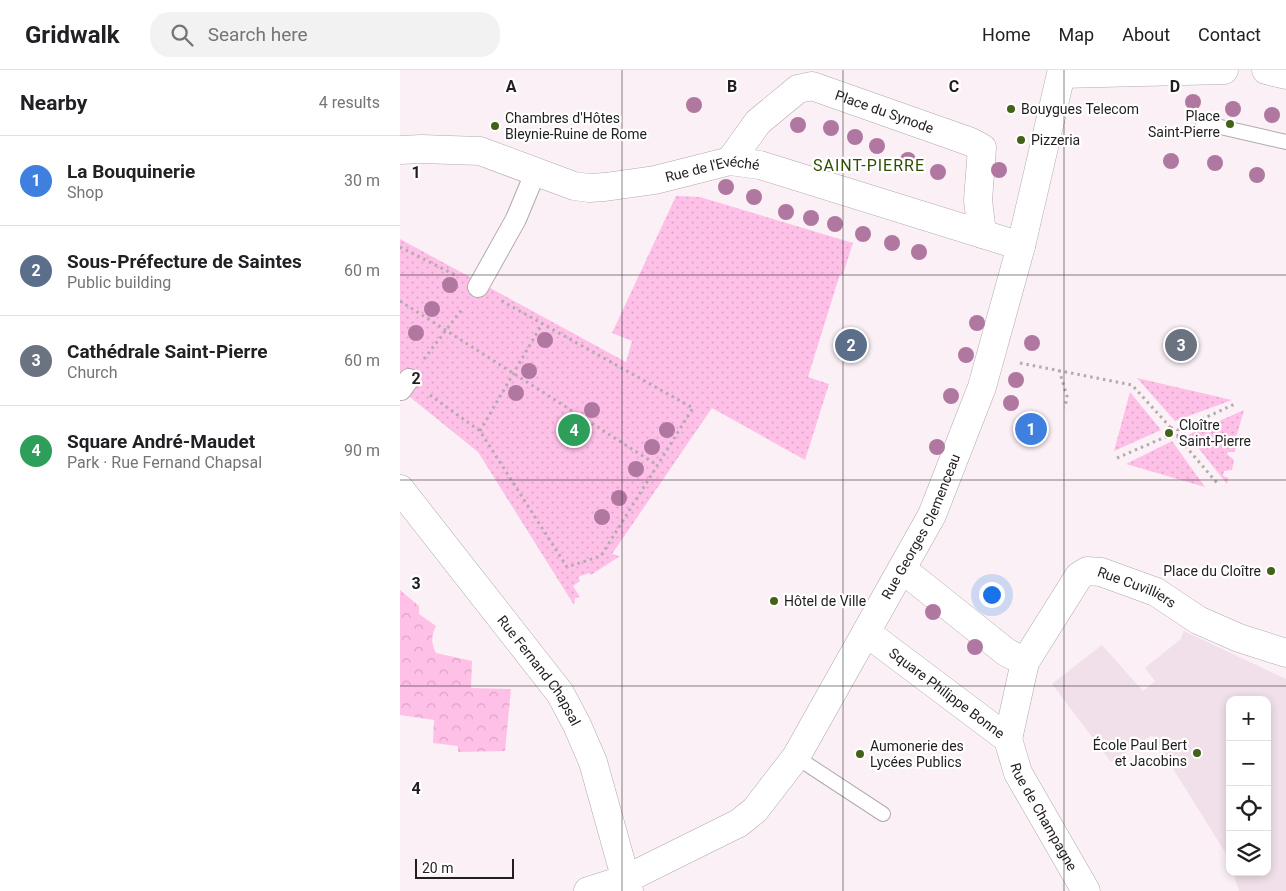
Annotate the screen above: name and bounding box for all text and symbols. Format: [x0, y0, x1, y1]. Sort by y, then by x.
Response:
search box [150, 12, 500, 57]
text: Gridwalk [25, 21, 120, 49]
icon: search [168, 21, 196, 49]
text: Search here [208, 23, 308, 46]
text: Home [982, 24, 1031, 45]
text: Map [1059, 24, 1094, 45]
text: About [1122, 24, 1170, 45]
text: Contact [1198, 24, 1261, 45]
text: A [506, 77, 517, 96]
text: B [727, 77, 737, 96]
text: C [949, 77, 959, 96]
text: D [1170, 77, 1180, 96]
street label: Place du Synode [833, 87, 936, 136]
text: Nearby [20, 91, 87, 115]
text: 4 results [319, 93, 380, 112]
place label: Bouygues Telecom [1021, 101, 1139, 117]
marker: Bouygues Telecom [1005, 103, 1017, 115]
place label: Place Saint-Pierre [1148, 108, 1220, 140]
place label: Chambres d'Hôtes Bleynie-Ruine de Rome [505, 110, 647, 142]
marker: Place Saint-Pierre [1224, 118, 1236, 130]
marker: Chambres d'Hôtes Bleynie-Ruine de Rome [489, 120, 501, 132]
place label: Pizzeria [1031, 132, 1080, 148]
marker: Pizzeria [1015, 134, 1027, 146]
street label: Rue de l'Evéché [664, 153, 761, 185]
district label: SAINT-PIERRE [813, 156, 925, 175]
text: La Bouquinerie [67, 160, 195, 183]
text: 1 [411, 163, 421, 182]
text: 1 [31, 171, 41, 190]
text: 30 m [344, 171, 380, 190]
text: Shop [67, 183, 103, 202]
text: Sous-Préfecture de Saintes [67, 250, 302, 273]
text: 2 [31, 261, 41, 280]
text: 60 m [344, 261, 380, 280]
text: Public building [67, 273, 171, 292]
pin: 2 [835, 326, 867, 364]
pin: 3 [1165, 326, 1197, 364]
text: Cathédrale Saint-Pierre [67, 340, 267, 363]
text: 3 [31, 351, 41, 370]
text: 60 m [344, 351, 380, 370]
text: Church [67, 363, 118, 382]
text: 2 [411, 369, 421, 388]
pin: 1 [1015, 410, 1047, 448]
pin: 4 [558, 411, 590, 449]
place label: Cloître Saint-Pierre [1179, 417, 1251, 449]
marker: Cloître Saint-Pierre [1163, 427, 1175, 439]
text: Square André-Maudet [67, 430, 255, 453]
text: 4 [31, 441, 41, 460]
text: 90 m [344, 441, 380, 460]
street label: Rue Georges Clemenceau [878, 452, 963, 602]
text: Park · Rue Fernand Chapsal [67, 453, 262, 472]
street label: Rue Cuvilliers [1095, 563, 1179, 611]
place label: Place du Cloître [1163, 563, 1261, 579]
marker: Place du Cloître [1265, 565, 1277, 577]
text: 3 [411, 574, 421, 593]
your location [979, 582, 1005, 608]
place label: Hôtel de Ville [784, 593, 866, 609]
marker: Hôtel de Ville [768, 595, 780, 607]
street label: Rue Fernand Chapsal [494, 612, 584, 728]
street label: Square Philippe Bonne [886, 645, 1008, 742]
map controls [1226, 696, 1271, 876]
button: + [1226, 696, 1271, 741]
place label: École Paul Bert et Jacobins [1093, 736, 1187, 769]
place label: Aumonerie des Lycées Publics [870, 738, 964, 770]
button: − [1226, 741, 1271, 786]
marker: École Paul Bert et Jacobins [1191, 747, 1203, 759]
marker: Aumonerie des Lycées Publics [854, 748, 866, 760]
street label: Rue de Champagne [1007, 761, 1080, 873]
text: 4 [411, 779, 421, 798]
button: locate [1226, 786, 1271, 831]
button: layers [1226, 831, 1271, 876]
scale bar [415, 856, 514, 879]
text: 20 m [422, 860, 454, 876]

